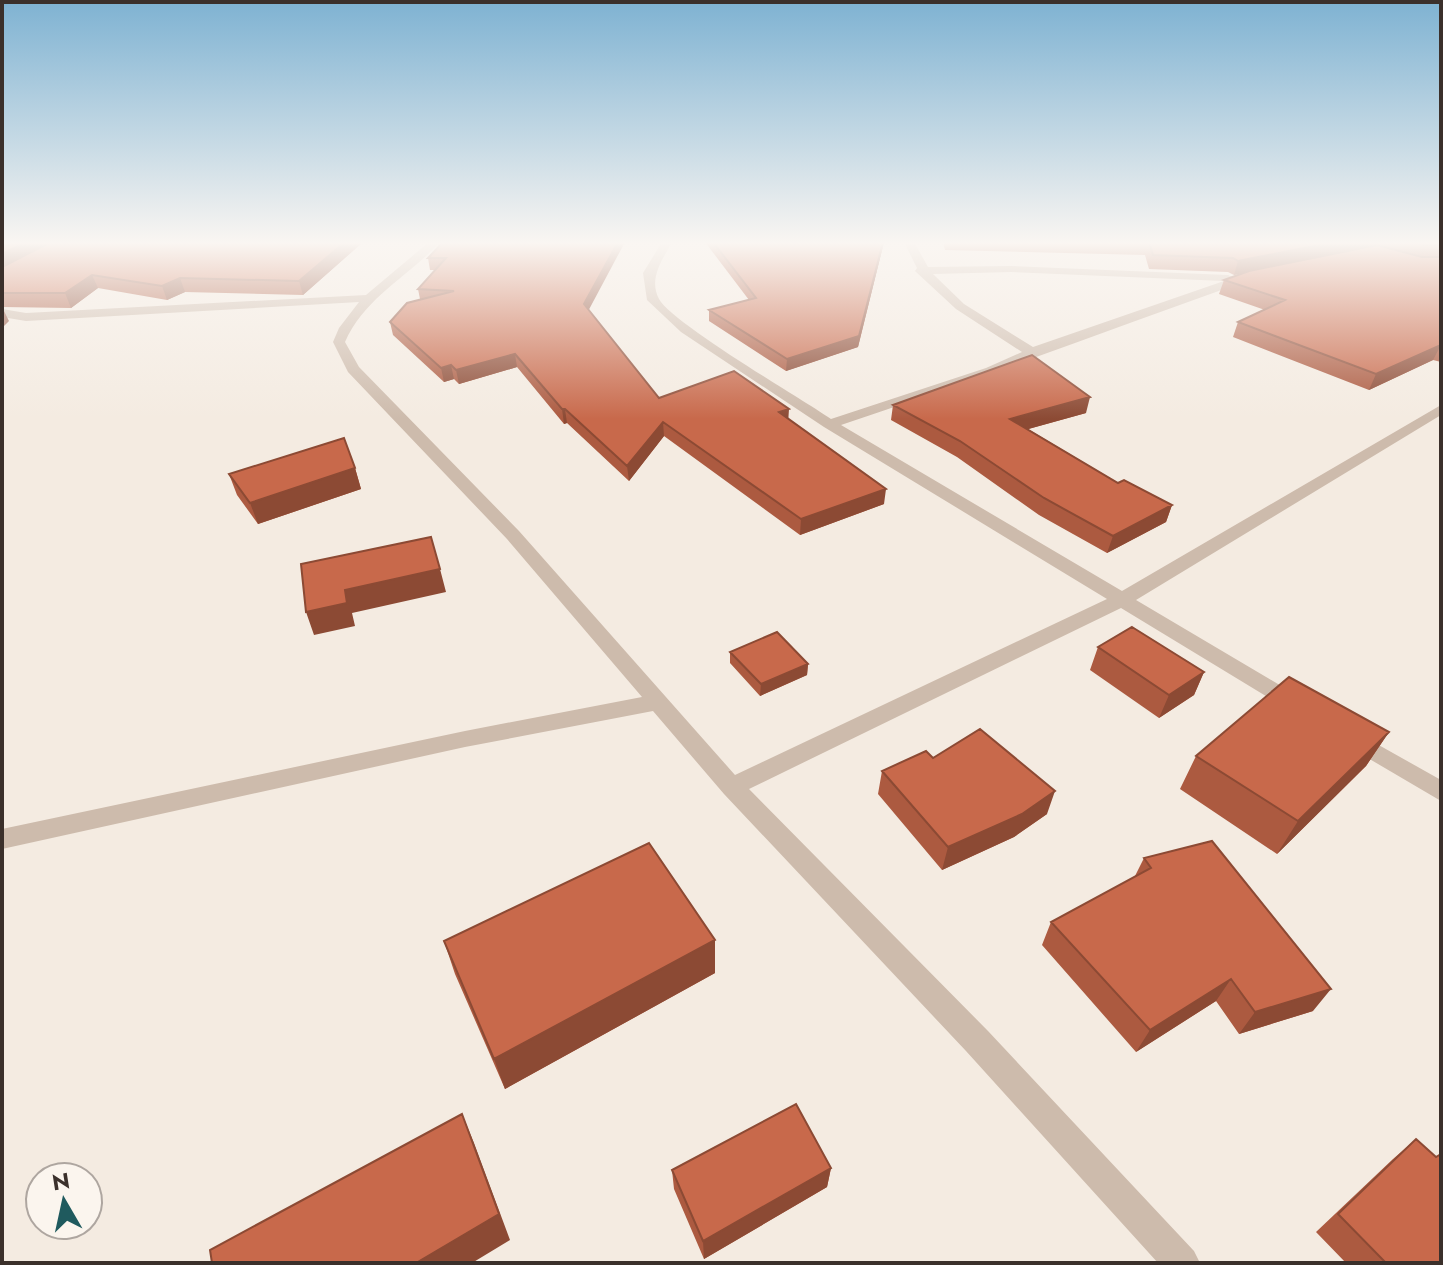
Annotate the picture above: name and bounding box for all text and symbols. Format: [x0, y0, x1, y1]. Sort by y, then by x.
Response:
north arrow [24, 1161, 104, 1241]
text: N [50, 1164, 72, 1198]

